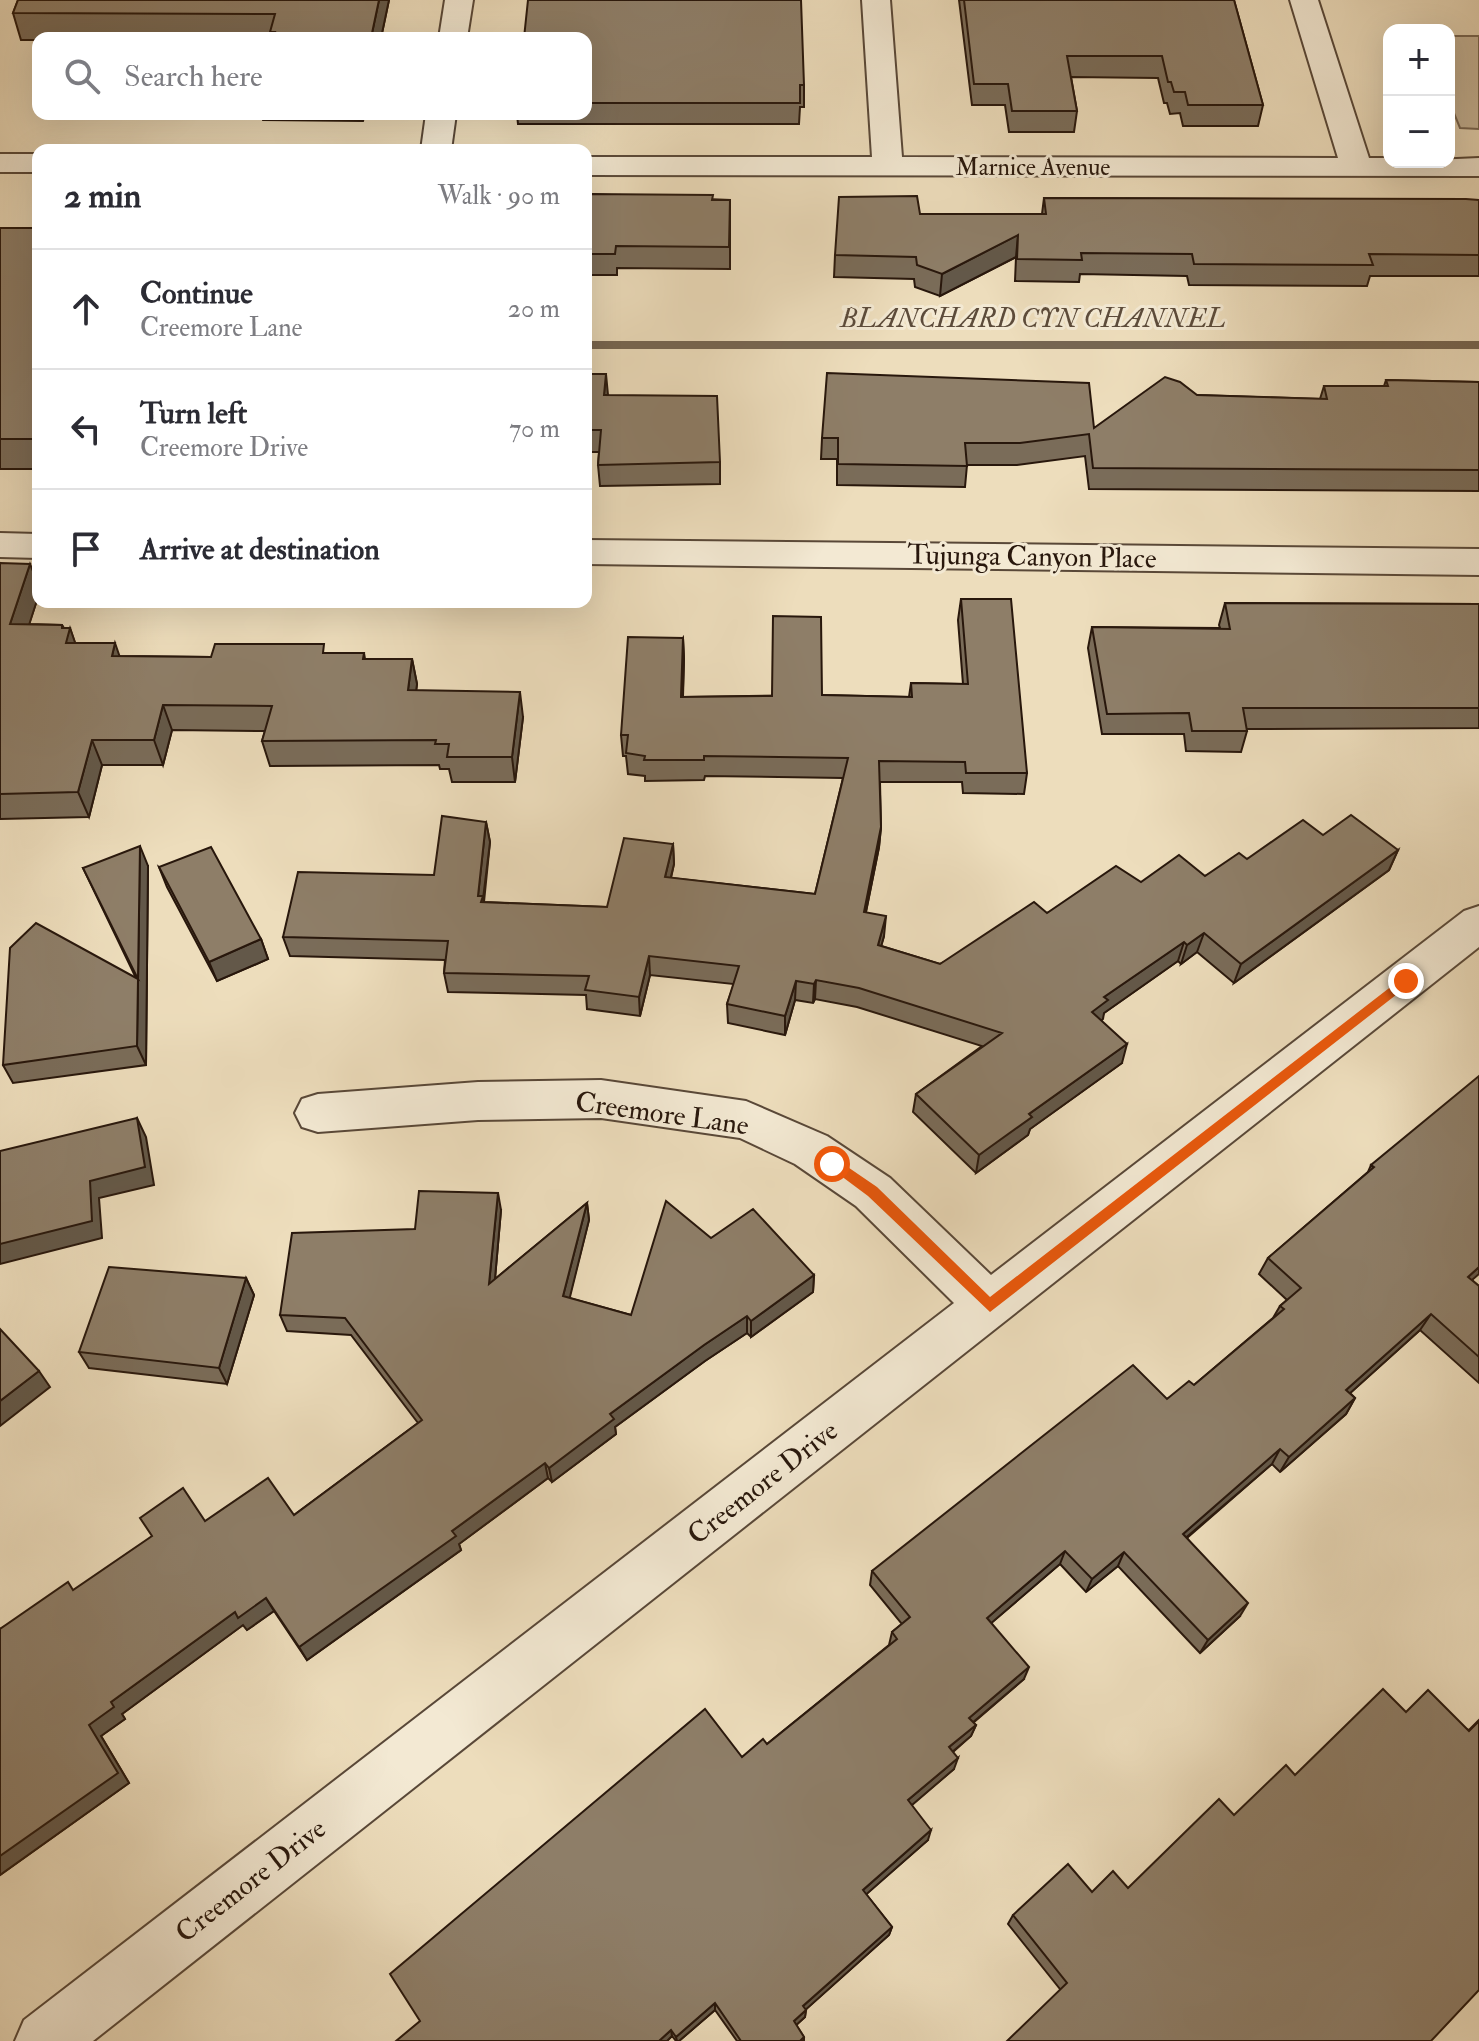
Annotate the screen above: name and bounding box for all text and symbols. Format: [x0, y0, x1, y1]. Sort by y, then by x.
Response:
map controls [1383, 24, 1455, 168]
button: + [1383, 24, 1455, 96]
search box [32, 32, 592, 120]
icon: search [60, 54, 104, 98]
text: Search here [124, 58, 263, 95]
button: − [1383, 96, 1455, 168]
street label: Marnice Avenue [956, 152, 1110, 183]
text: 2 min [64, 175, 141, 218]
text: Walk · 90 m [438, 180, 560, 212]
text: Continue [140, 275, 253, 312]
icon: ahead [64, 287, 108, 331]
text: 20 m [508, 293, 560, 325]
water label: BLANCHARD CYN CHANNEL [838, 303, 1226, 335]
text: Creemore Lane [140, 312, 302, 344]
text: Turn left [140, 395, 247, 432]
icon: left [64, 407, 108, 451]
text: 70 m [509, 413, 560, 445]
text: Creemore Drive [140, 432, 308, 464]
icon: arrive [64, 527, 108, 571]
text: Arrive at destination [140, 531, 380, 568]
street label: Tujunga Canyon Place [907, 537, 1157, 577]
route end [1388, 963, 1424, 999]
street label: Creemore Lane [573, 1084, 751, 1144]
route start [814, 1146, 850, 1182]
street label: Creemore Drive [681, 1413, 845, 1553]
street label: Creemore Drive [169, 1811, 333, 1951]

